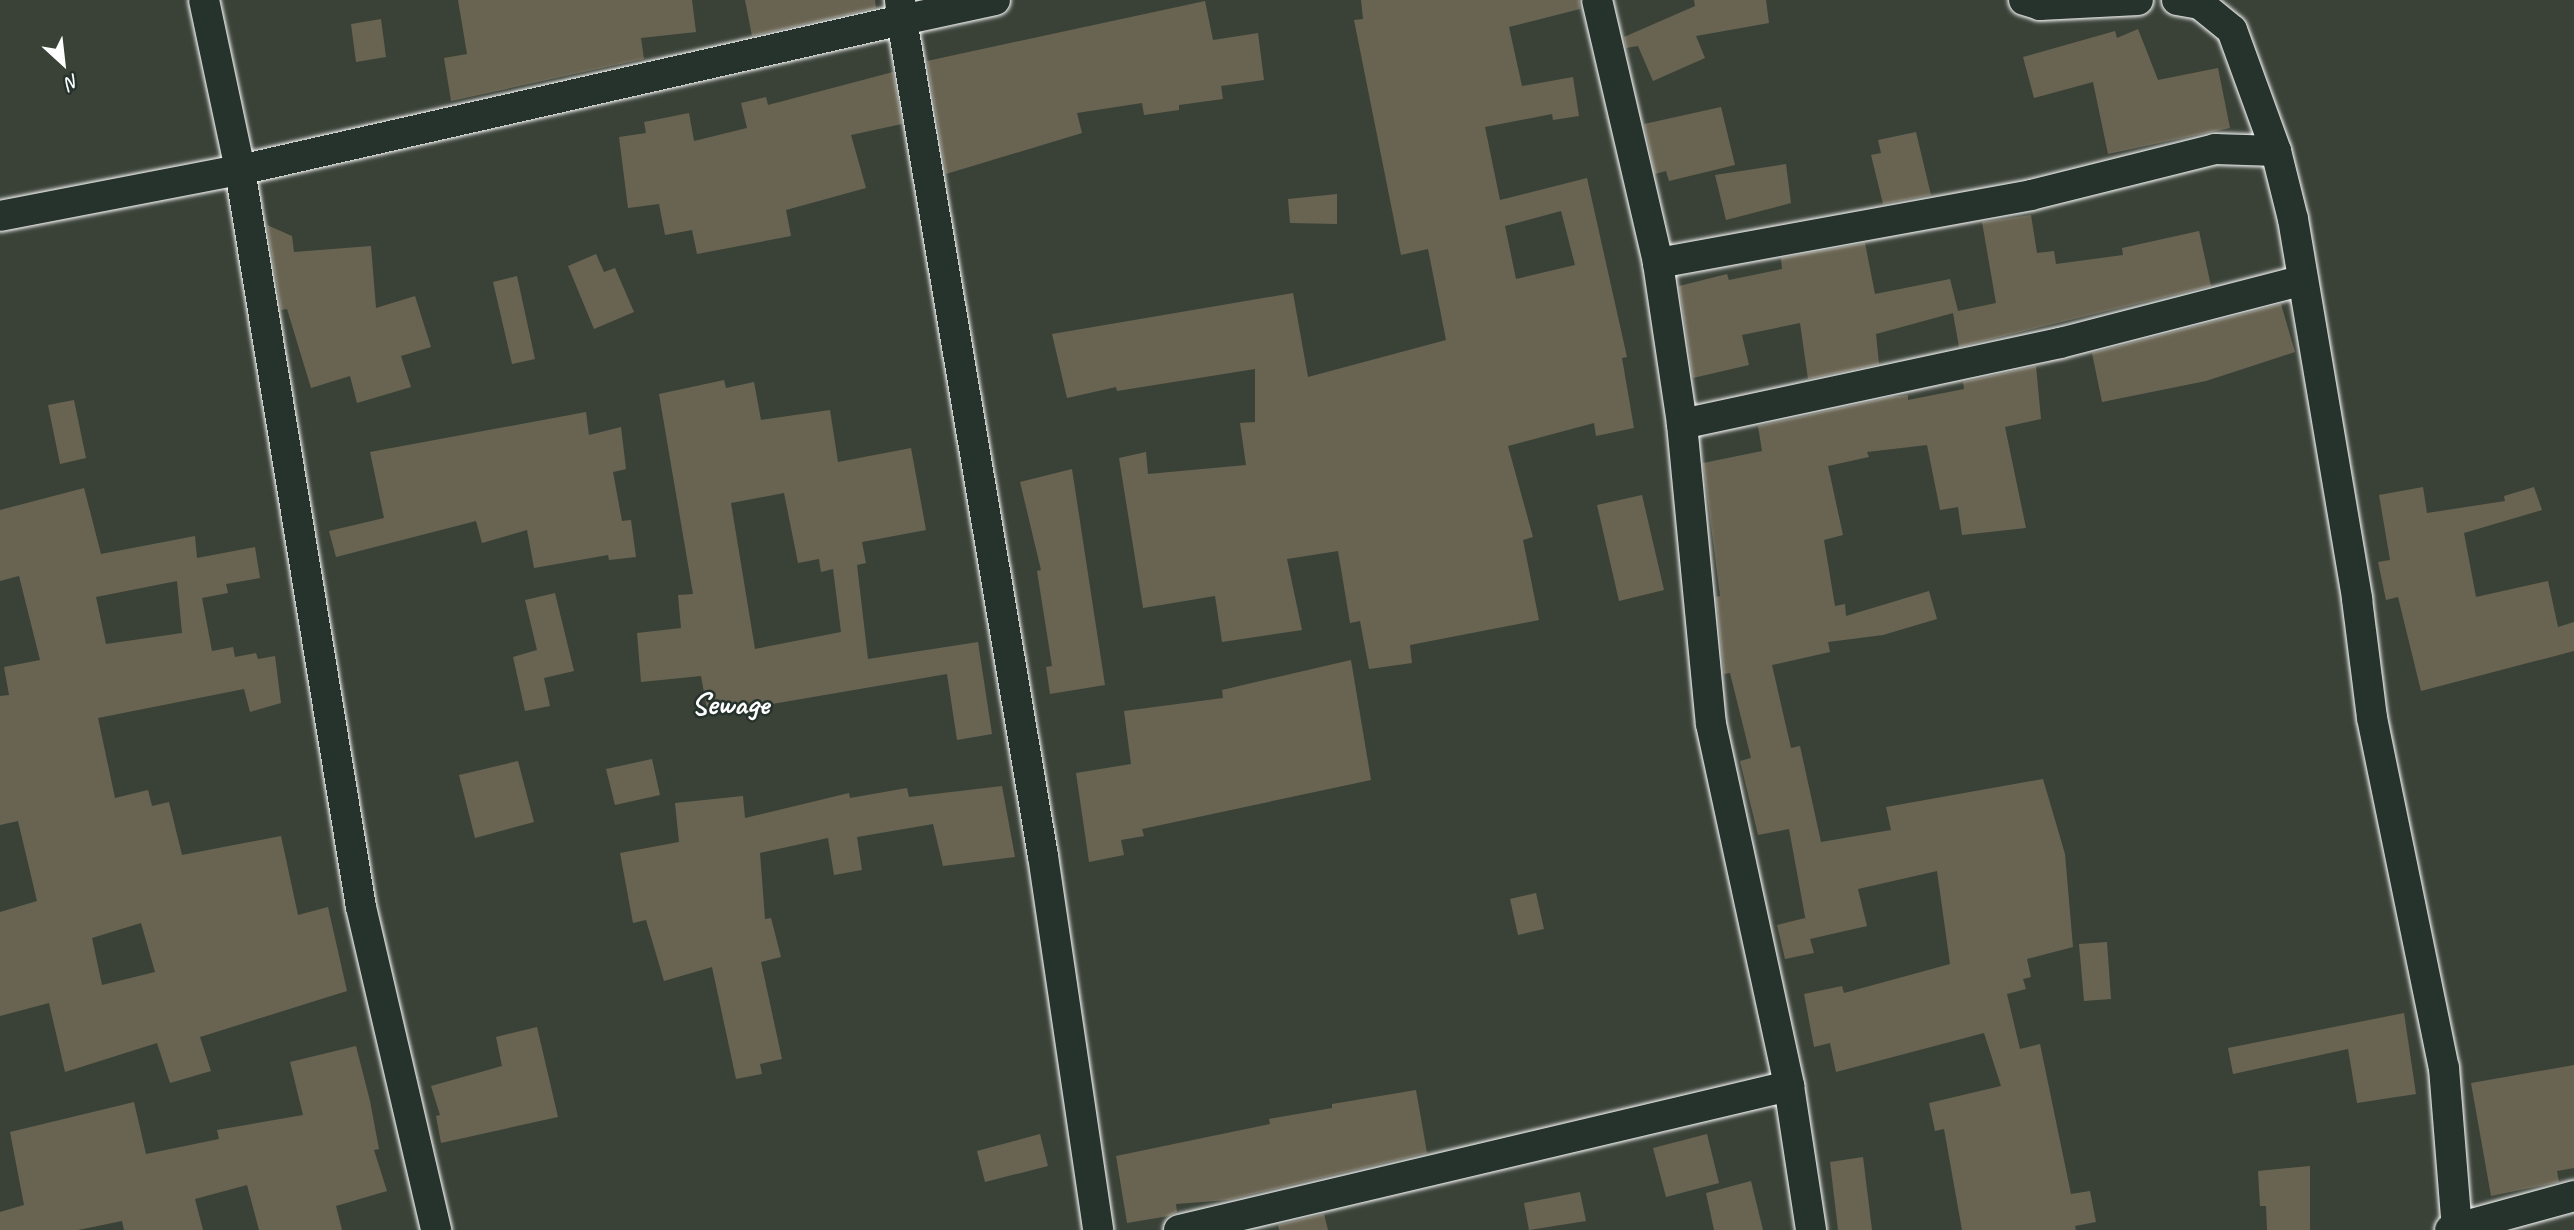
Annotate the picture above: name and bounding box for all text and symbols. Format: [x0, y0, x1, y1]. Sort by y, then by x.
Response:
north arrow [28, 28, 98, 98]
text: N [62, 68, 83, 95]
district label: Sewage [691, 685, 769, 723]

